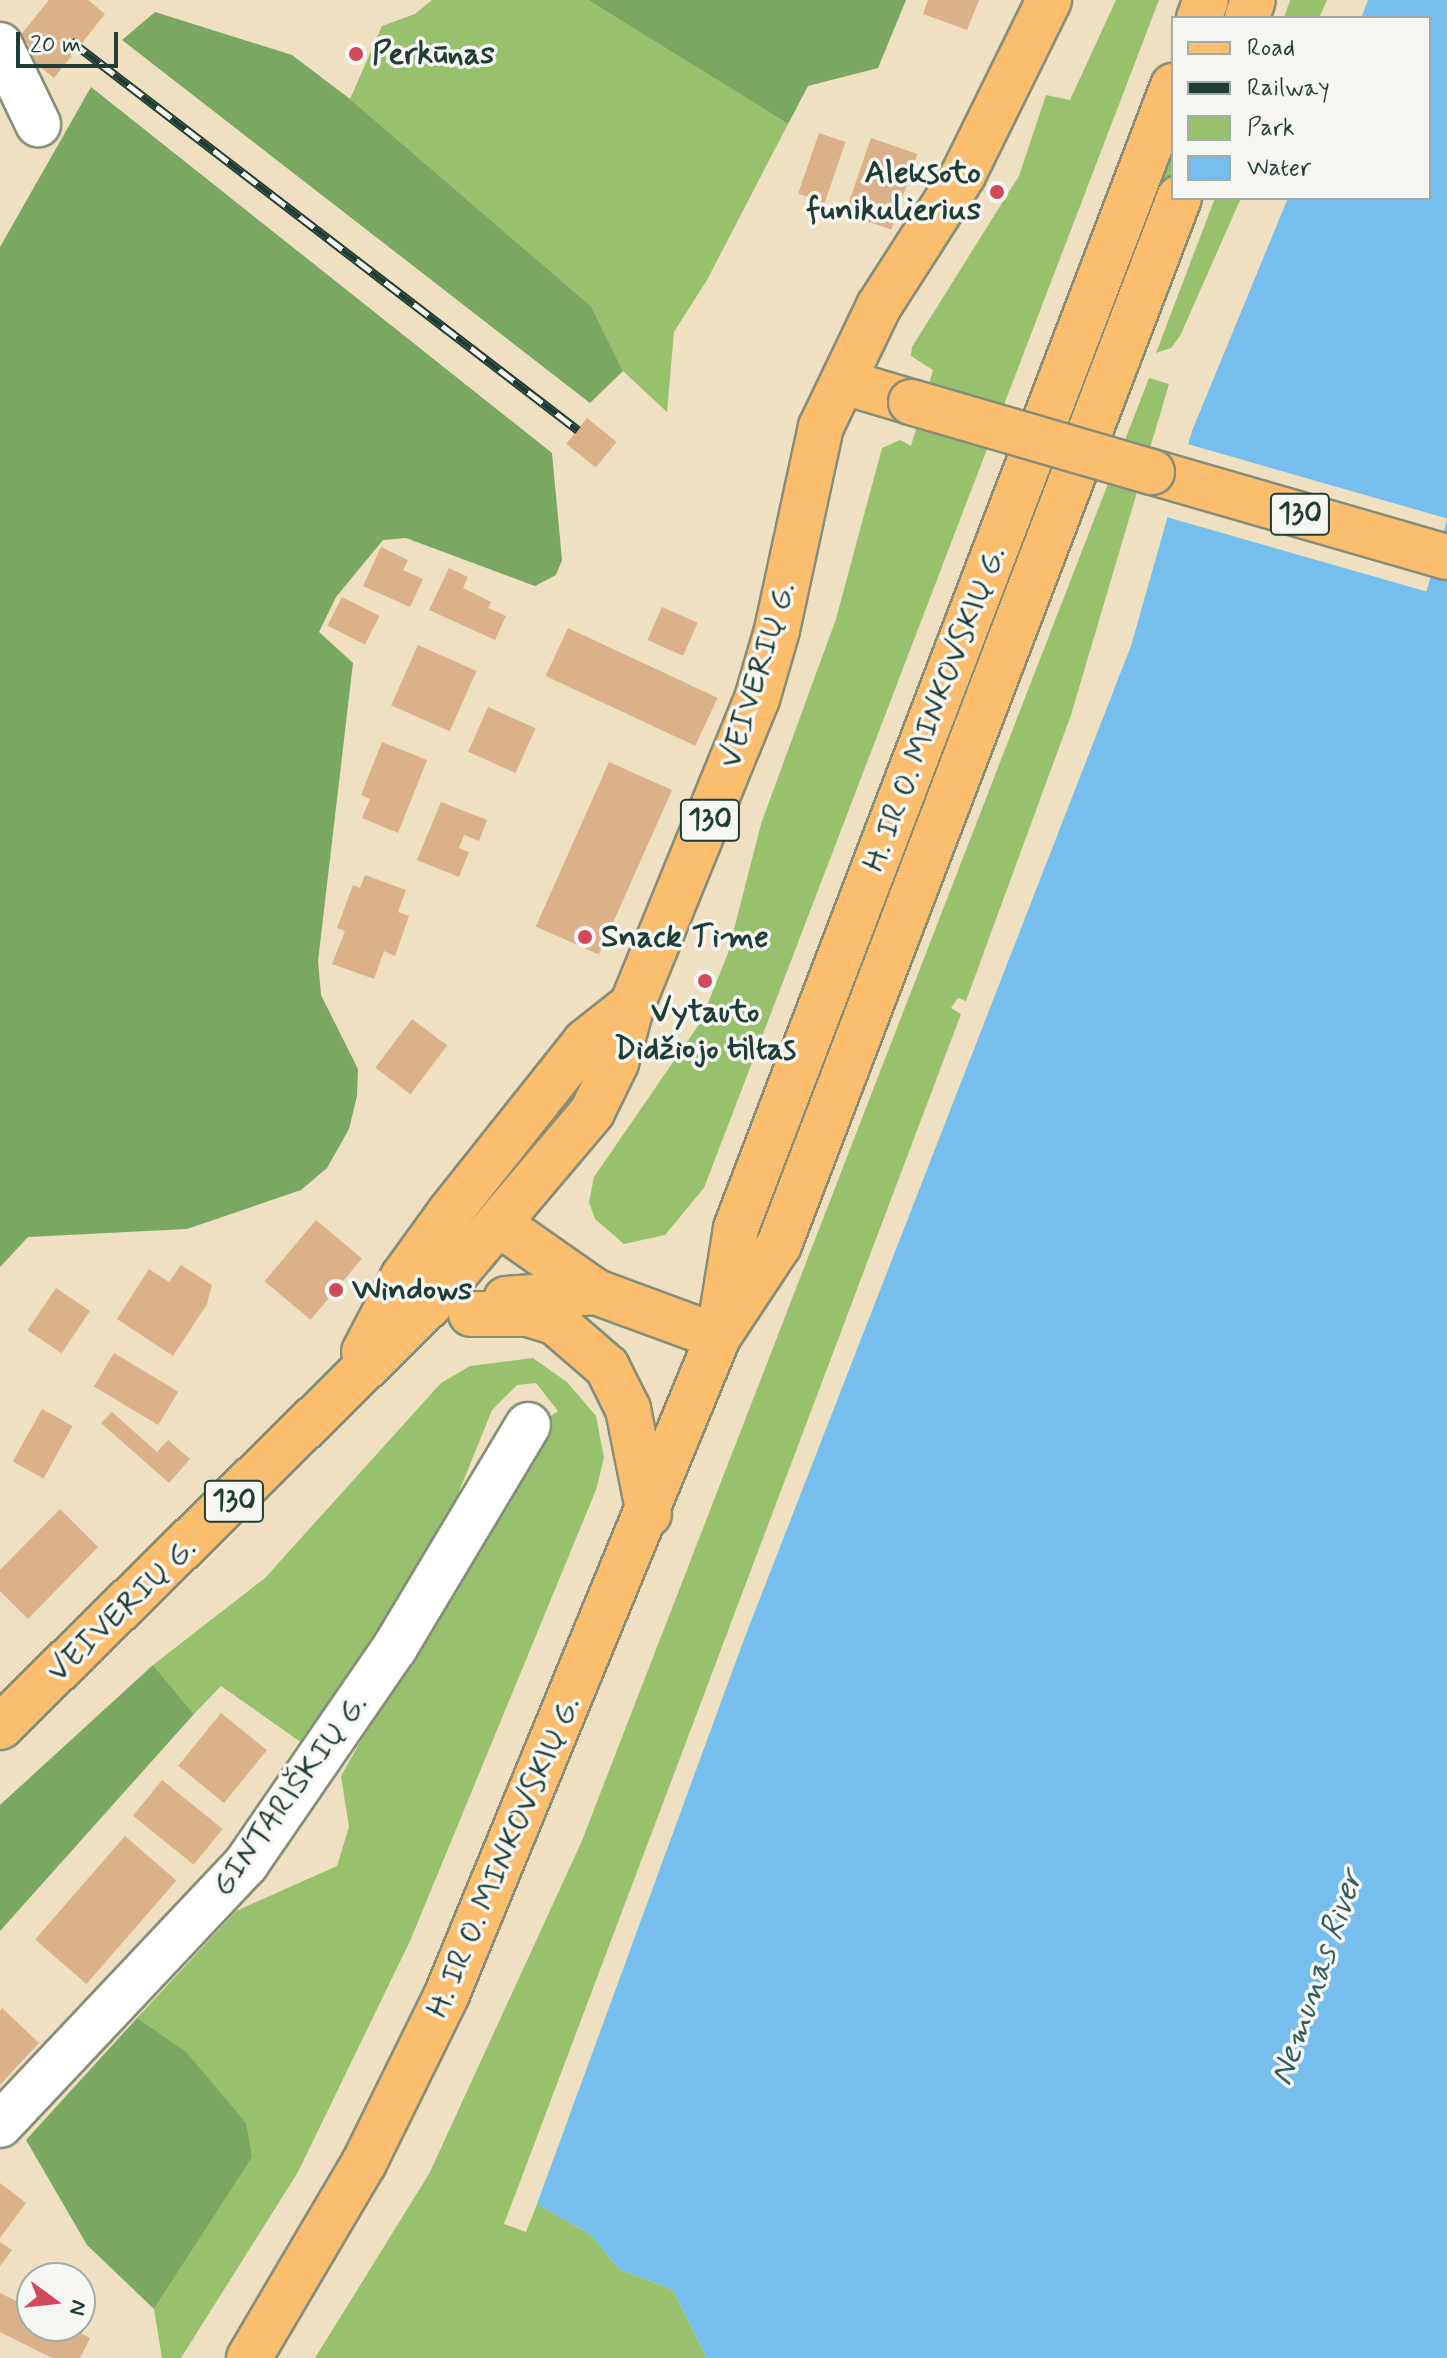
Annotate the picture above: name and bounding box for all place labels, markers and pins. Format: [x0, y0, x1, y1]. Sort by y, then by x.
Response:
place label: Perkūnas [372, 35, 494, 73]
marker: Perkūnas [347, 45, 365, 63]
place label: Aleksoto funikulierius [806, 155, 981, 230]
marker: Aleksoto funikulierius [988, 183, 1006, 201]
place label: Snack Time [601, 918, 758, 956]
marker: Snack Time [576, 928, 594, 946]
marker: Vytauto Didžiojo tiltas [696, 972, 714, 990]
place label: Vytauto Didžiojo tiltas [614, 994, 796, 1069]
place label: Windows [352, 1271, 472, 1309]
marker: Windows [327, 1281, 345, 1299]

